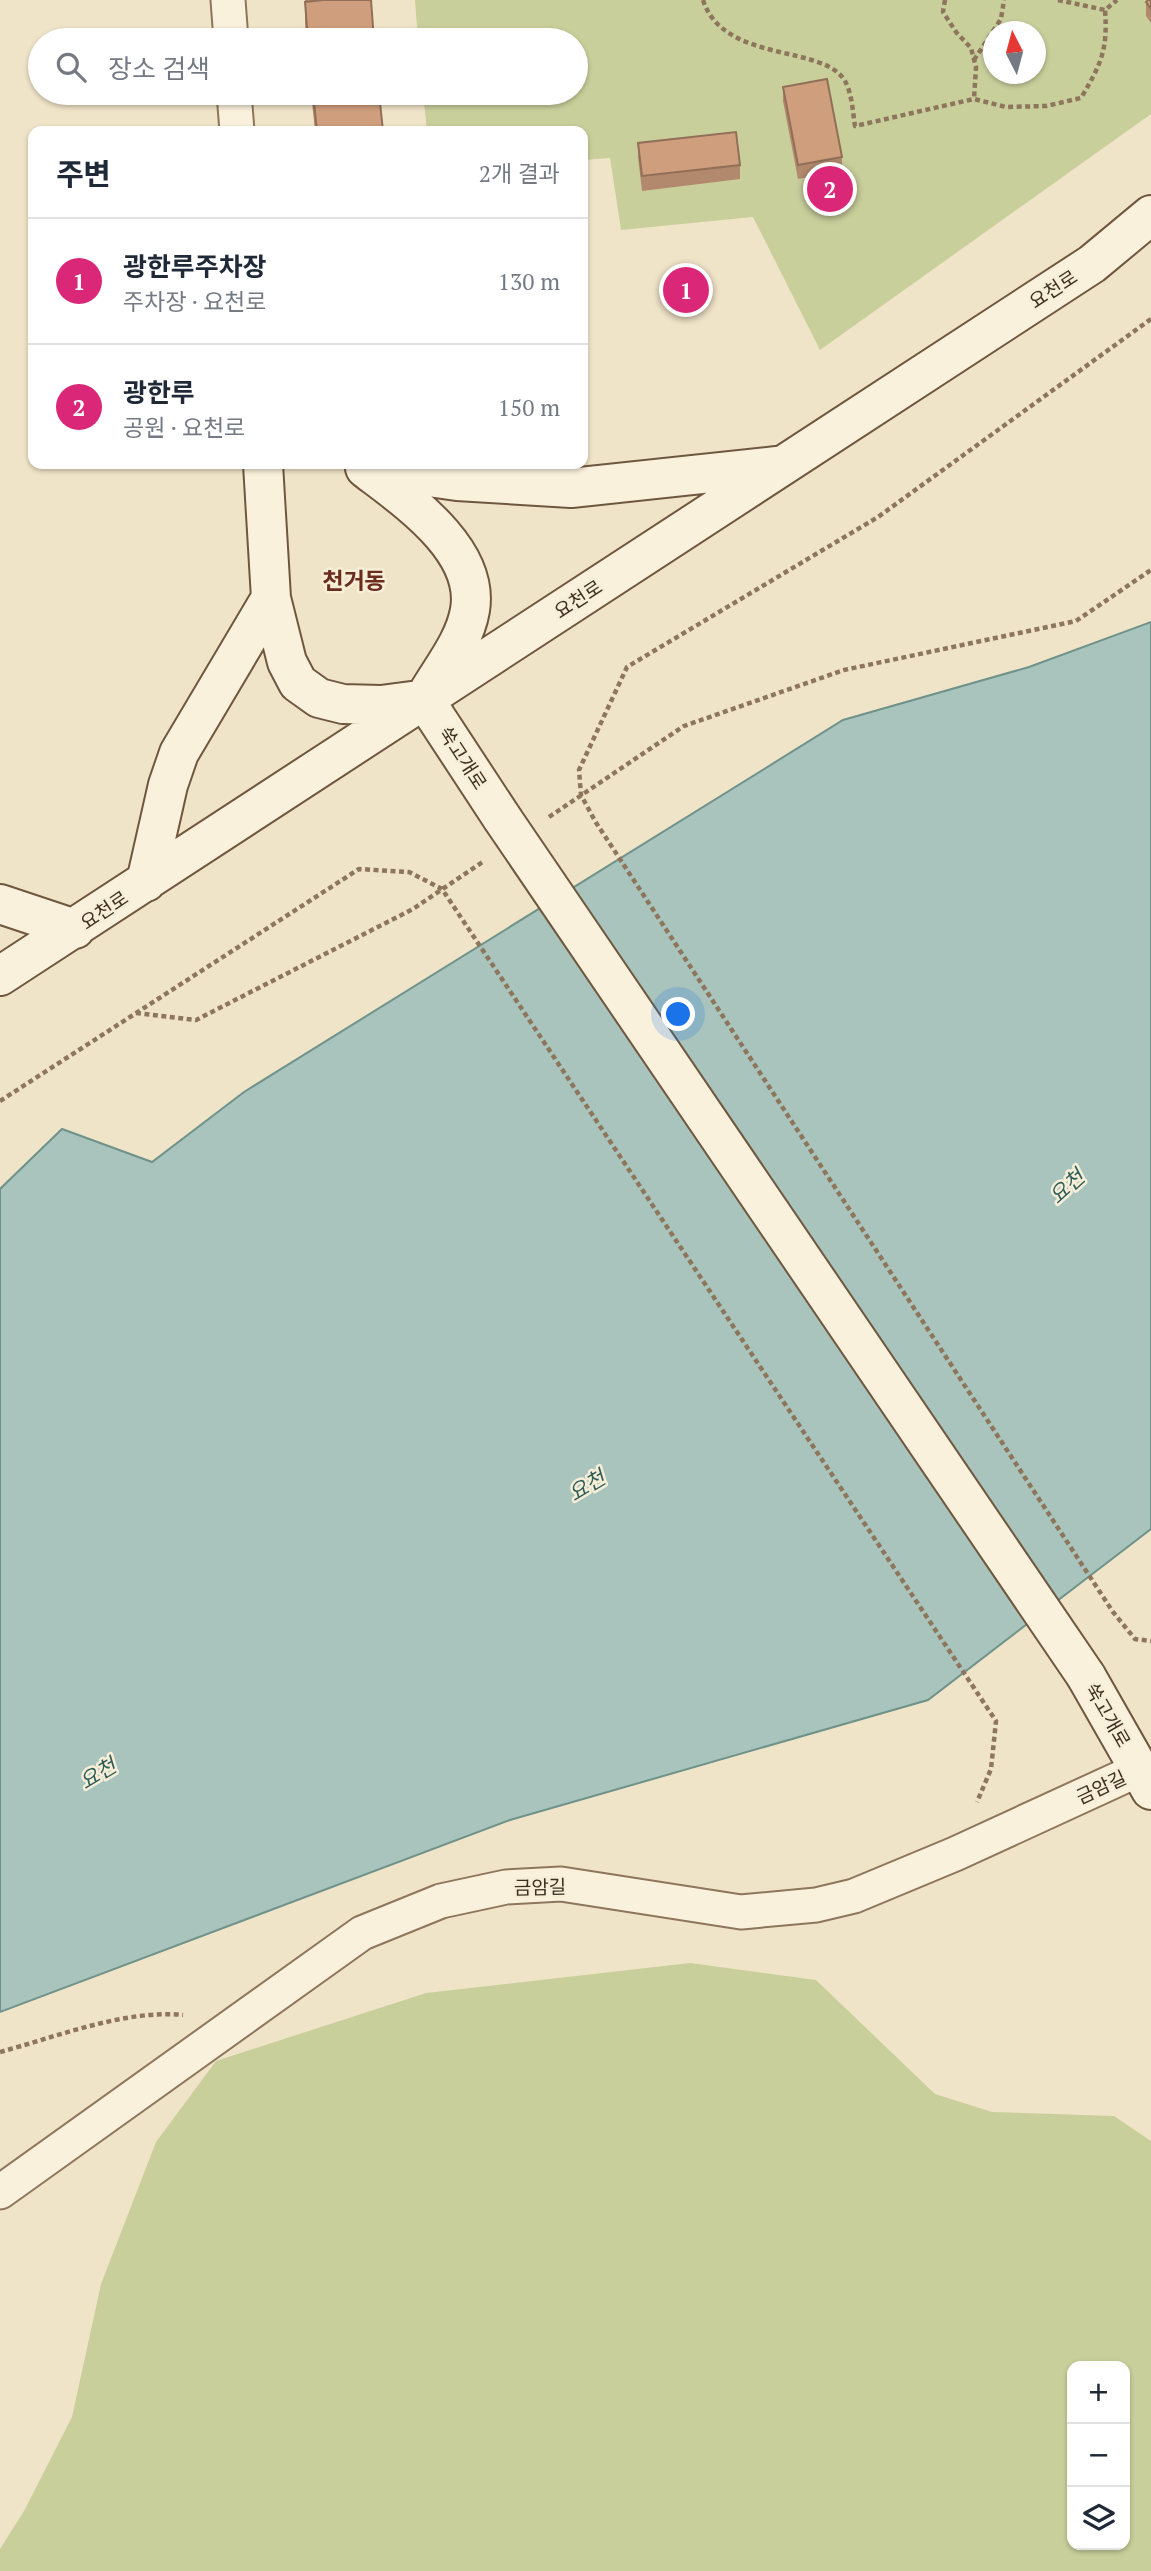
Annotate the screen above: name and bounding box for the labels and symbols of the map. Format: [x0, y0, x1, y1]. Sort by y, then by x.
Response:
north arrow [983, 21, 1046, 84]
pin: 2 [807, 163, 853, 215]
pin: 1 [663, 264, 709, 316]
street label: 요천로 [1024, 264, 1082, 313]
district label: 천거동 [322, 565, 386, 596]
street label: 요천로 [549, 574, 607, 623]
street label: 쑥고개로 [434, 722, 493, 794]
street label: 요천로 [75, 885, 132, 935]
your location [661, 997, 695, 1031]
water label: 요천 [1043, 1161, 1092, 1210]
water label: 요천 [563, 1462, 613, 1507]
street label: 쑥고개로 [1080, 1678, 1137, 1751]
water label: 요천 [74, 1750, 124, 1795]
street label: 금암길 [1072, 1764, 1130, 1809]
street label: 금암길 [514, 1874, 566, 1899]

